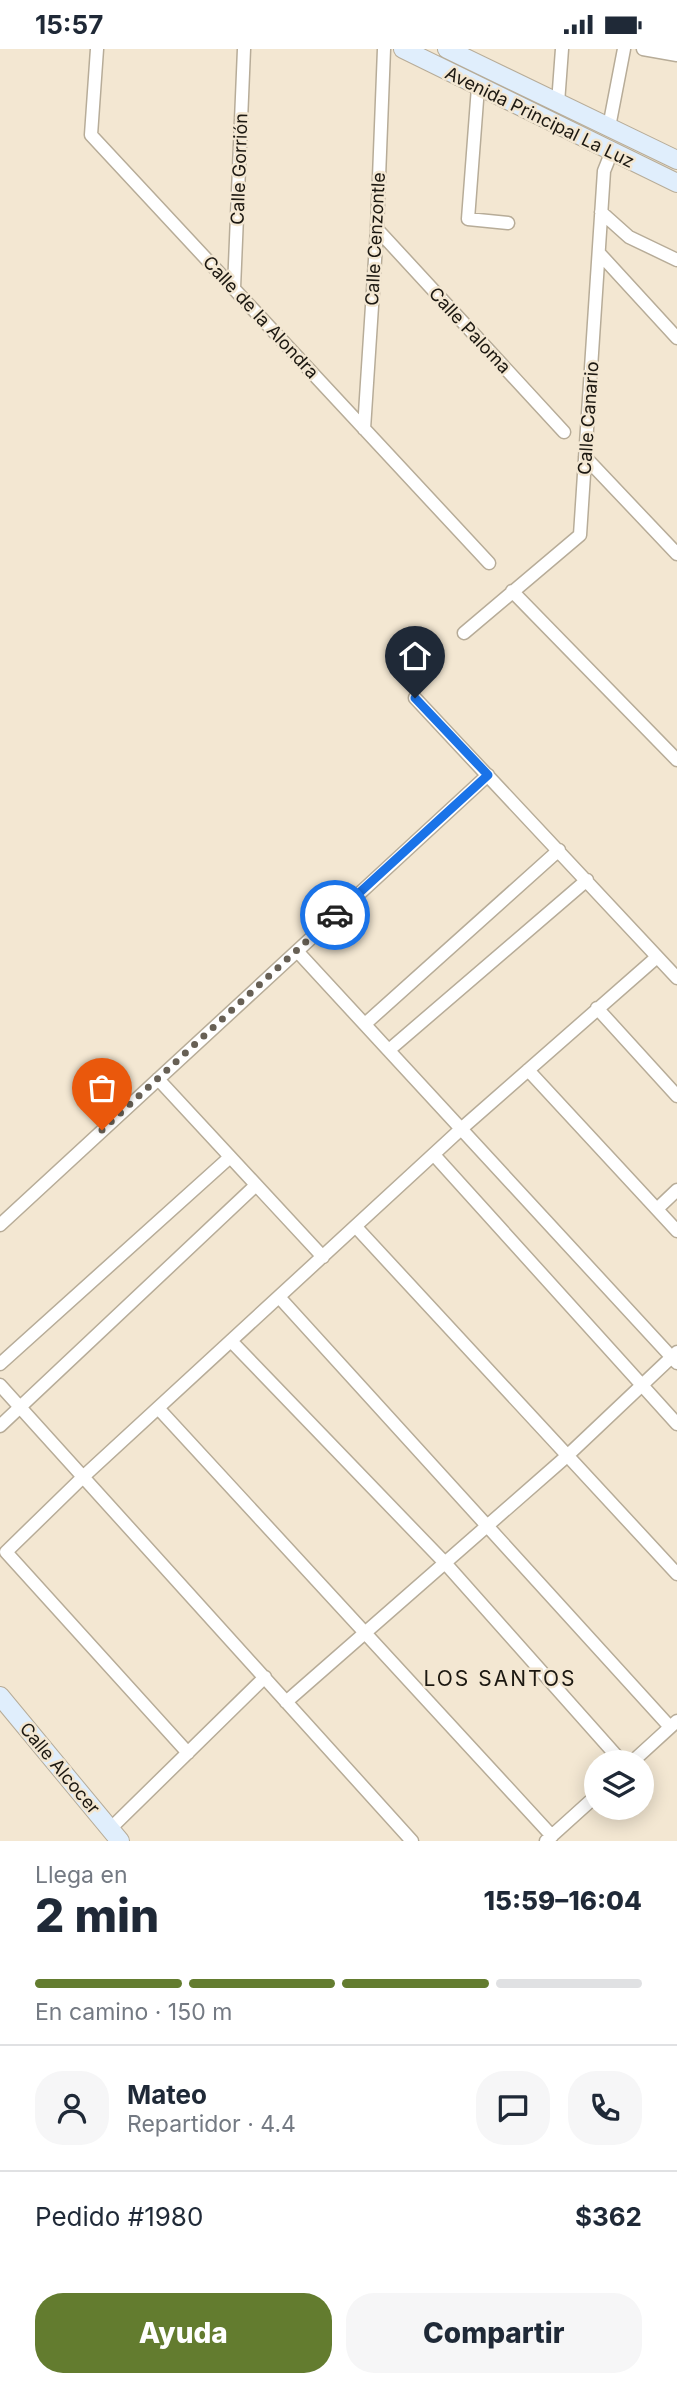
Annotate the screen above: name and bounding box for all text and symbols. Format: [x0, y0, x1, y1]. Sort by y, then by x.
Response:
text: 15:57 [35, 9, 103, 40]
street label: Avenida Principal La Luz [442, 62, 638, 172]
street label: Calle Gorrión [227, 113, 251, 225]
street label: Calle Cenzontle [361, 172, 389, 306]
street label: Calle de la Alondra [199, 251, 323, 383]
street label: Calle Paloma [425, 283, 515, 377]
street label: Calle Canario [574, 361, 602, 475]
pin [385, 626, 445, 698]
icon: home [396, 637, 434, 675]
courier [300, 880, 370, 950]
icon: car [316, 896, 354, 934]
pin [72, 1058, 132, 1130]
icon: bag [83, 1069, 121, 1107]
district label: LOS SANTOS [424, 1666, 576, 1691]
street label: Calle Alcocer [16, 1718, 104, 1818]
map controls [584, 1750, 654, 1820]
button: layers [584, 1750, 654, 1820]
text: Llega en [35, 1861, 127, 1889]
text: 15:59–16:04 [484, 1885, 642, 1916]
text: 2 min [35, 1887, 159, 1943]
text: En camino · 150 m [35, 1998, 232, 2026]
button: person [35, 2071, 109, 2145]
button: chat [476, 2071, 550, 2145]
button: phone [568, 2071, 642, 2145]
text: Mateo [127, 2079, 207, 2110]
text: Repartidor · 4.4 [127, 2110, 296, 2138]
text: Pedido #1980 [35, 2201, 203, 2232]
text: $362 [575, 2201, 642, 2232]
button: Ayuda [35, 2293, 332, 2373]
button: Compartir [346, 2293, 642, 2373]

